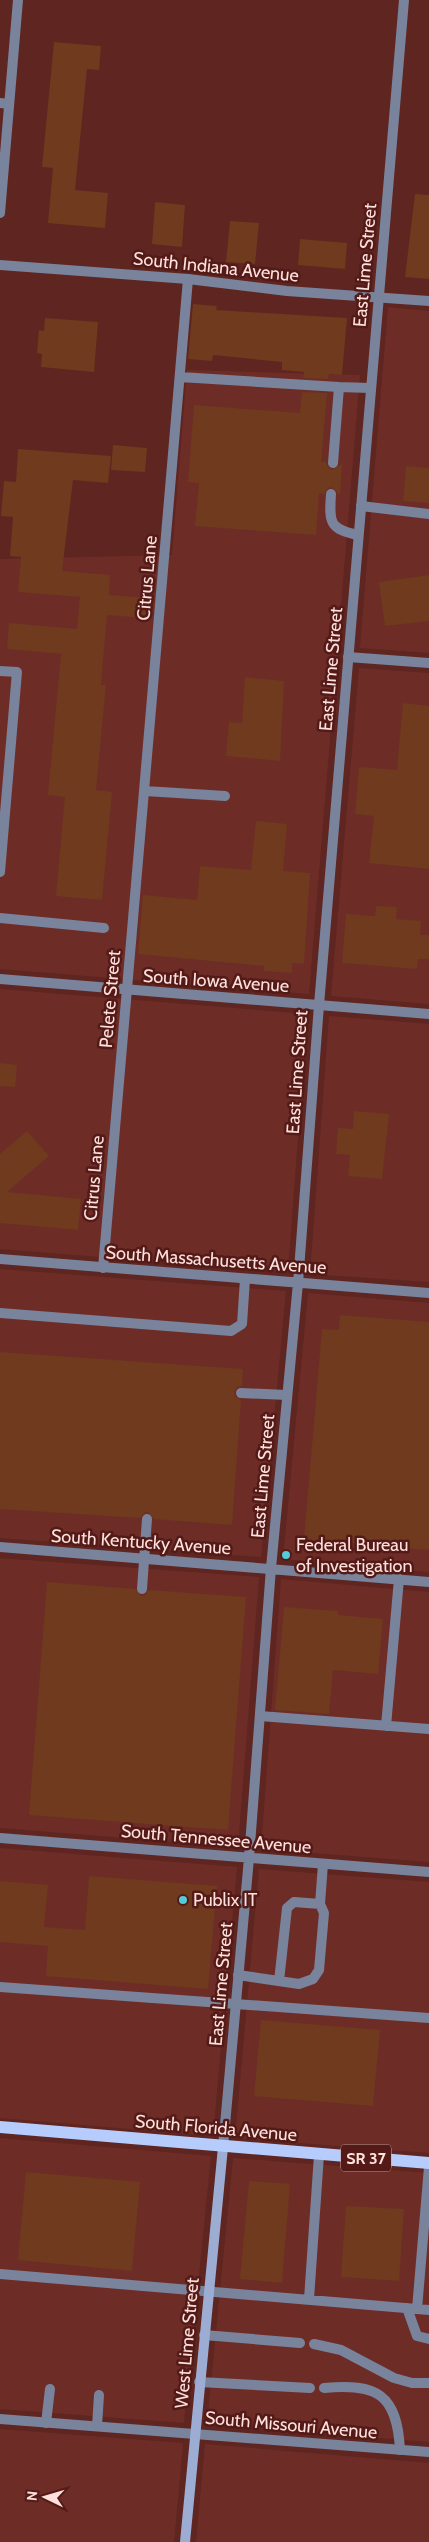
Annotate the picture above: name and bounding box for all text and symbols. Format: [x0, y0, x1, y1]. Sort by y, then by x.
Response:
street label: East Lime Street [349, 202, 381, 328]
street label: South Indiana Avenue [132, 247, 300, 287]
street label: Citrus Lane [132, 535, 162, 621]
street label: East Lime Street [315, 606, 347, 732]
street label: Pelete Street [95, 949, 125, 1049]
street label: South Iowa Avenue [142, 965, 290, 997]
street label: East Lime Street [282, 1009, 312, 1135]
street label: Citrus Lane [79, 1135, 109, 1221]
street label: South Massachusetts Avenue [105, 1241, 327, 1279]
street label: East Lime Street [247, 1413, 279, 1539]
street label: South Kentucky Avenue [50, 1525, 232, 1559]
place label: Federal Bureau of Investigation [296, 1534, 413, 1577]
marker: Federal Bureau of Investigation [280, 1549, 292, 1561]
street label: South Tennessee Avenue [120, 1820, 312, 1858]
place label: Publix IT [193, 1889, 258, 1911]
marker: Publix IT [177, 1894, 189, 1906]
street label: East Lime Street [205, 1921, 237, 2047]
street label: South Florida Avenue [134, 2110, 298, 2146]
road number: SR 37 [341, 2144, 391, 2172]
street label: West Lime Street [170, 2277, 204, 2409]
street label: South Missouri Avenue [204, 2407, 378, 2443]
north arrow [20, 2472, 70, 2522]
text: N [23, 2490, 41, 2502]

